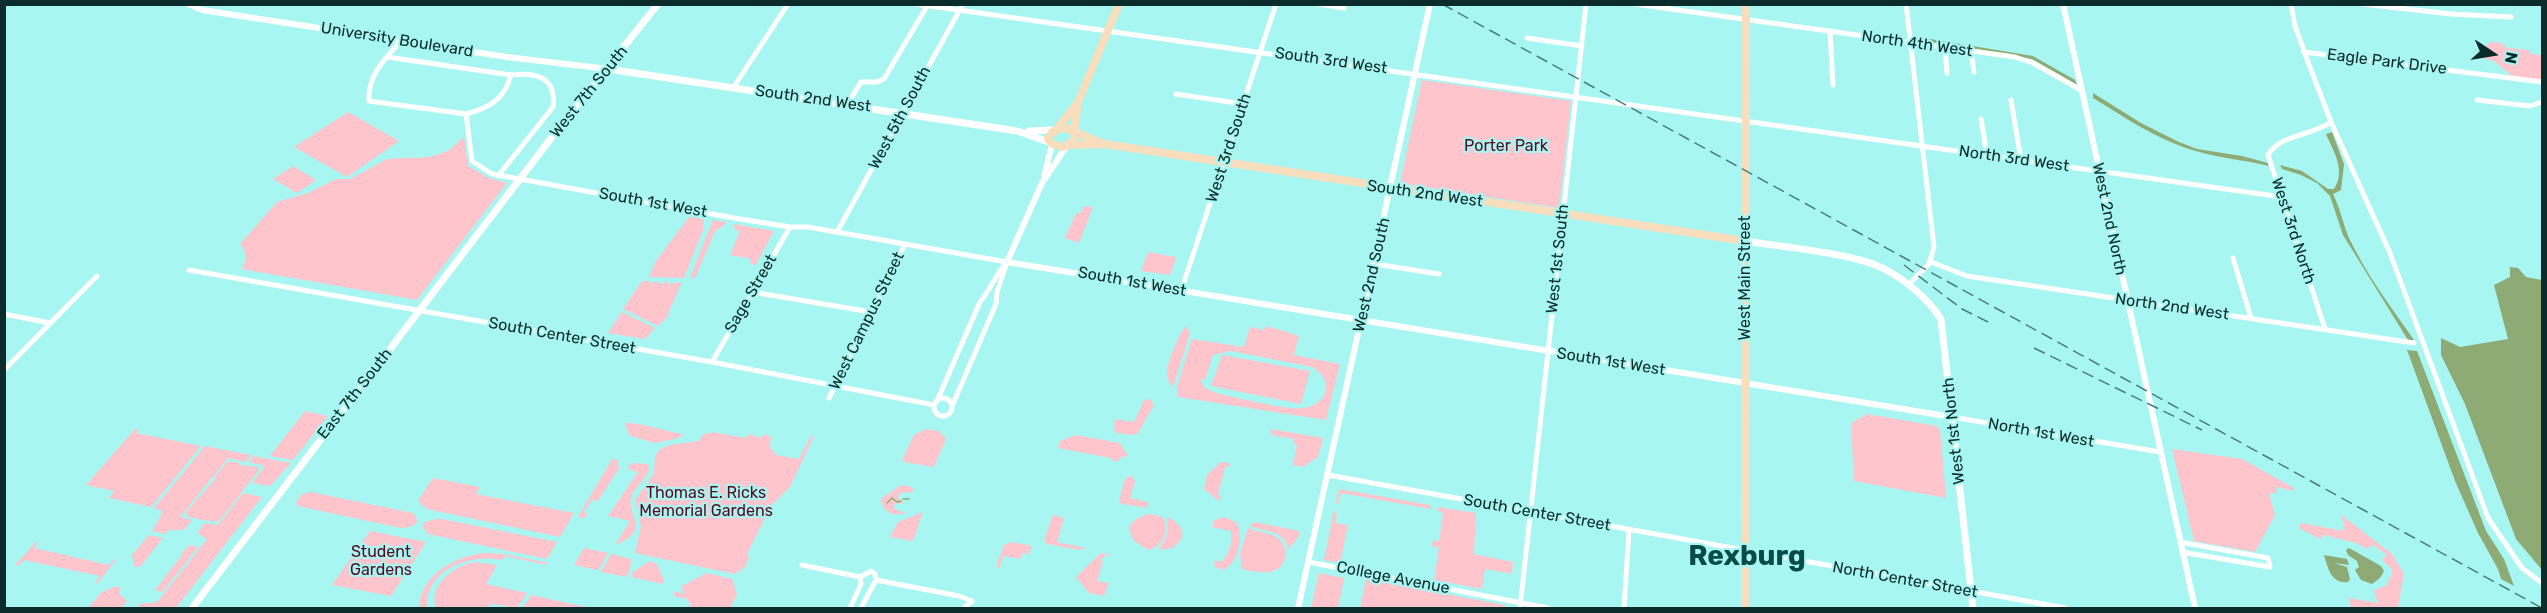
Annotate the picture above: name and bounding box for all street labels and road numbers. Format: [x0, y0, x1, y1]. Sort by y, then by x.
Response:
street label: University Boulevard [319, 18, 475, 62]
street label: North 4th West [1860, 27, 1974, 61]
street label: West 7th South [546, 42, 632, 142]
street label: South 3rd West [1273, 44, 1389, 78]
street label: Eagle Park Drive [2326, 45, 2448, 79]
street label: West 5th South [865, 63, 935, 173]
street label: South 2nd West [754, 81, 872, 117]
street label: West 3rd South [1202, 91, 1256, 205]
street label: North 3rd West [1958, 142, 2070, 176]
street label: West 2nd North [2088, 161, 2130, 277]
street label: West 3rd North [2267, 175, 2319, 287]
street label: South 2nd West [1366, 176, 1484, 212]
street label: South 1st West [597, 184, 709, 222]
street label: West 1st South [1543, 203, 1573, 315]
street label: West Main Street [1735, 215, 1755, 341]
street label: West 2nd South [1349, 216, 1395, 334]
street label: West Campus Street [825, 249, 909, 393]
street label: Sage Street [721, 251, 781, 337]
street label: South 1st West [1076, 263, 1188, 301]
street label: North 2nd West [2114, 290, 2230, 324]
street label: South Center Street [487, 314, 637, 358]
street label: South 1st West [1555, 344, 1667, 380]
street label: East 7th South [314, 345, 396, 443]
street label: West 1st North [1939, 377, 1969, 485]
street label: North 1st West [1986, 414, 2096, 452]
street label: South Center Street [1462, 491, 1612, 535]
street label: College Avenue [1335, 558, 1451, 598]
street label: North Center Street [1831, 558, 1979, 602]

